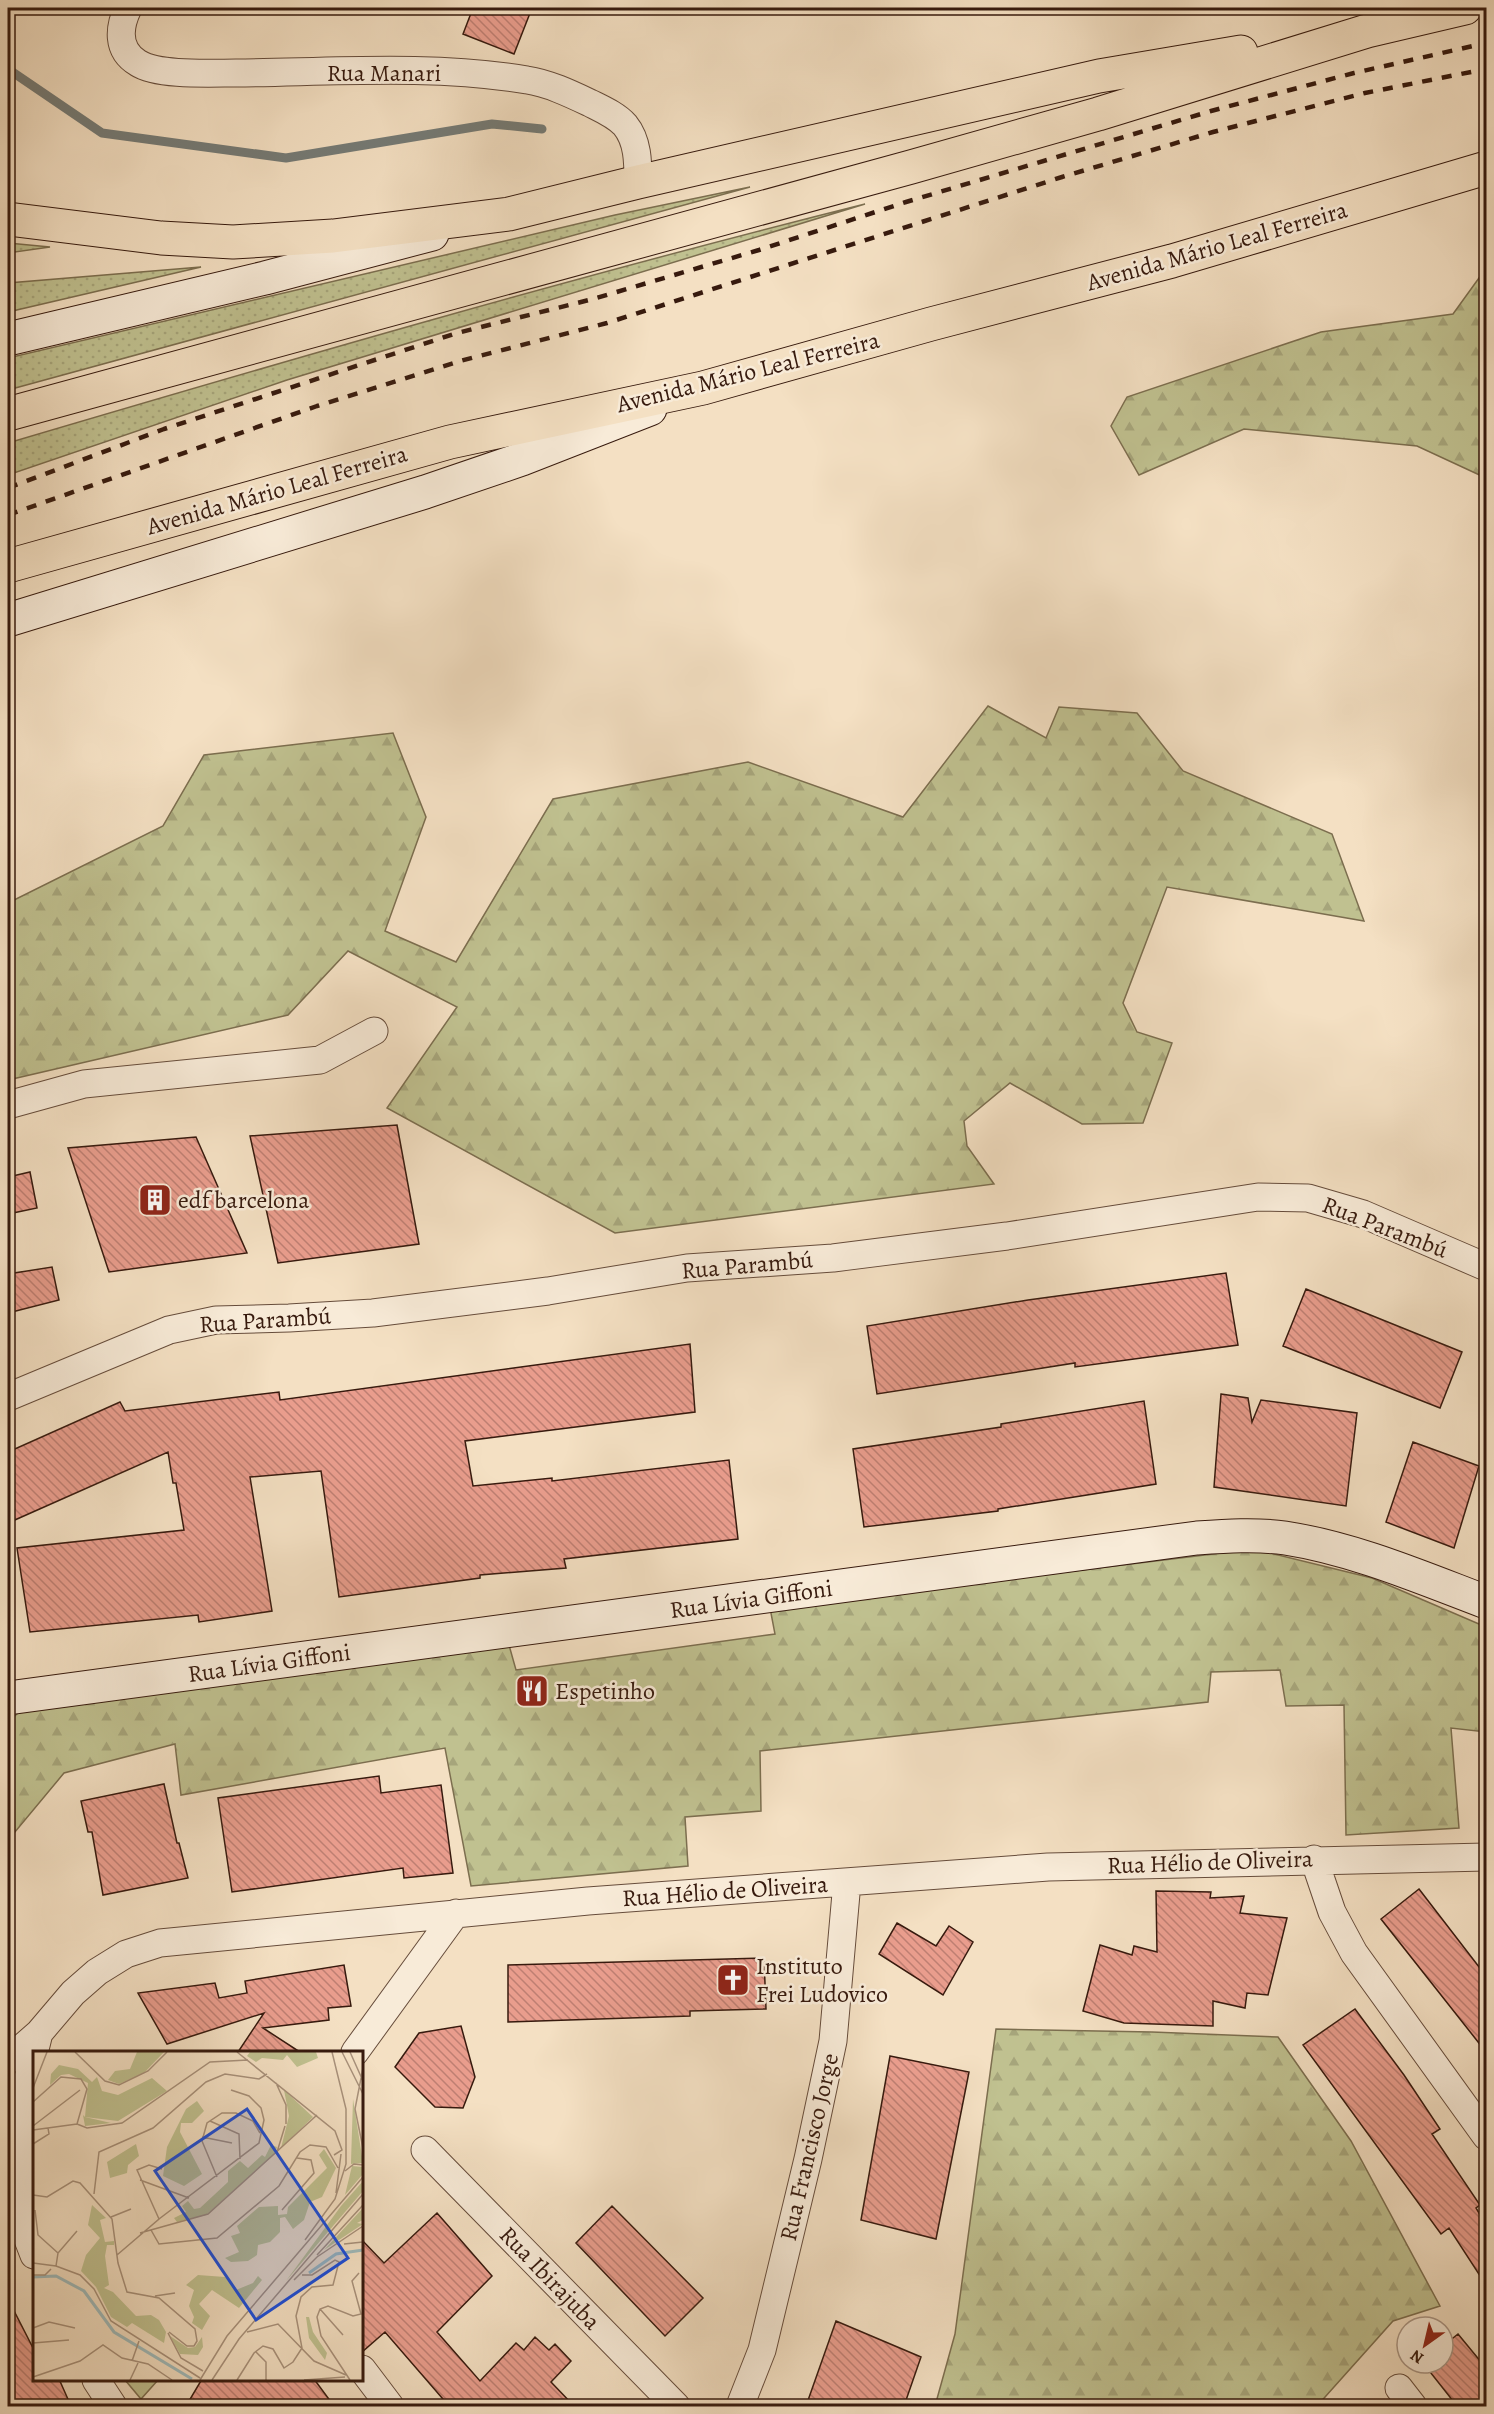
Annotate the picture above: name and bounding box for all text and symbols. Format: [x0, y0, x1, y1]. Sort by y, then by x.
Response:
street label: Rua Manari [327, 57, 441, 89]
street label: Avenida Mário Leal Ferreira [1082, 193, 1352, 299]
street label: Avenida Mário Leal Ferreira [612, 324, 884, 420]
street label: Avenida Mário Leal Ferreira [142, 437, 412, 543]
building icon: edf barcelona [137, 1182, 173, 1218]
place label: edf barcelona [178, 1184, 310, 1216]
street label: Rua Parambú [1318, 1188, 1452, 1266]
street label: Rua Parambú [680, 1243, 814, 1287]
street label: Rua Parambú [198, 1299, 332, 1341]
street label: Rua Lívia Giffoni [668, 1572, 834, 1626]
street label: Rua Lívia Giffoni [186, 1636, 352, 1690]
restaurant icon: Espetinho [514, 1673, 550, 1709]
place label: Espetinho [555, 1675, 655, 1707]
street label: Rua Hélio de Oliveira [1106, 1842, 1314, 1882]
street label: Rua Hélio de Oliveira [621, 1868, 830, 1914]
place label: Instituto Frei Ludovico [756, 1950, 888, 2010]
church icon: Instituto Frei Ludovico [715, 1962, 751, 1998]
street label: Rua Francisco Jorge [772, 2050, 846, 2244]
inset map [33, 2051, 363, 2381]
street label: Rua Ibirajuba [492, 2219, 608, 2338]
north arrow [1395, 2315, 1455, 2375]
text: N [1406, 2344, 1428, 2369]

